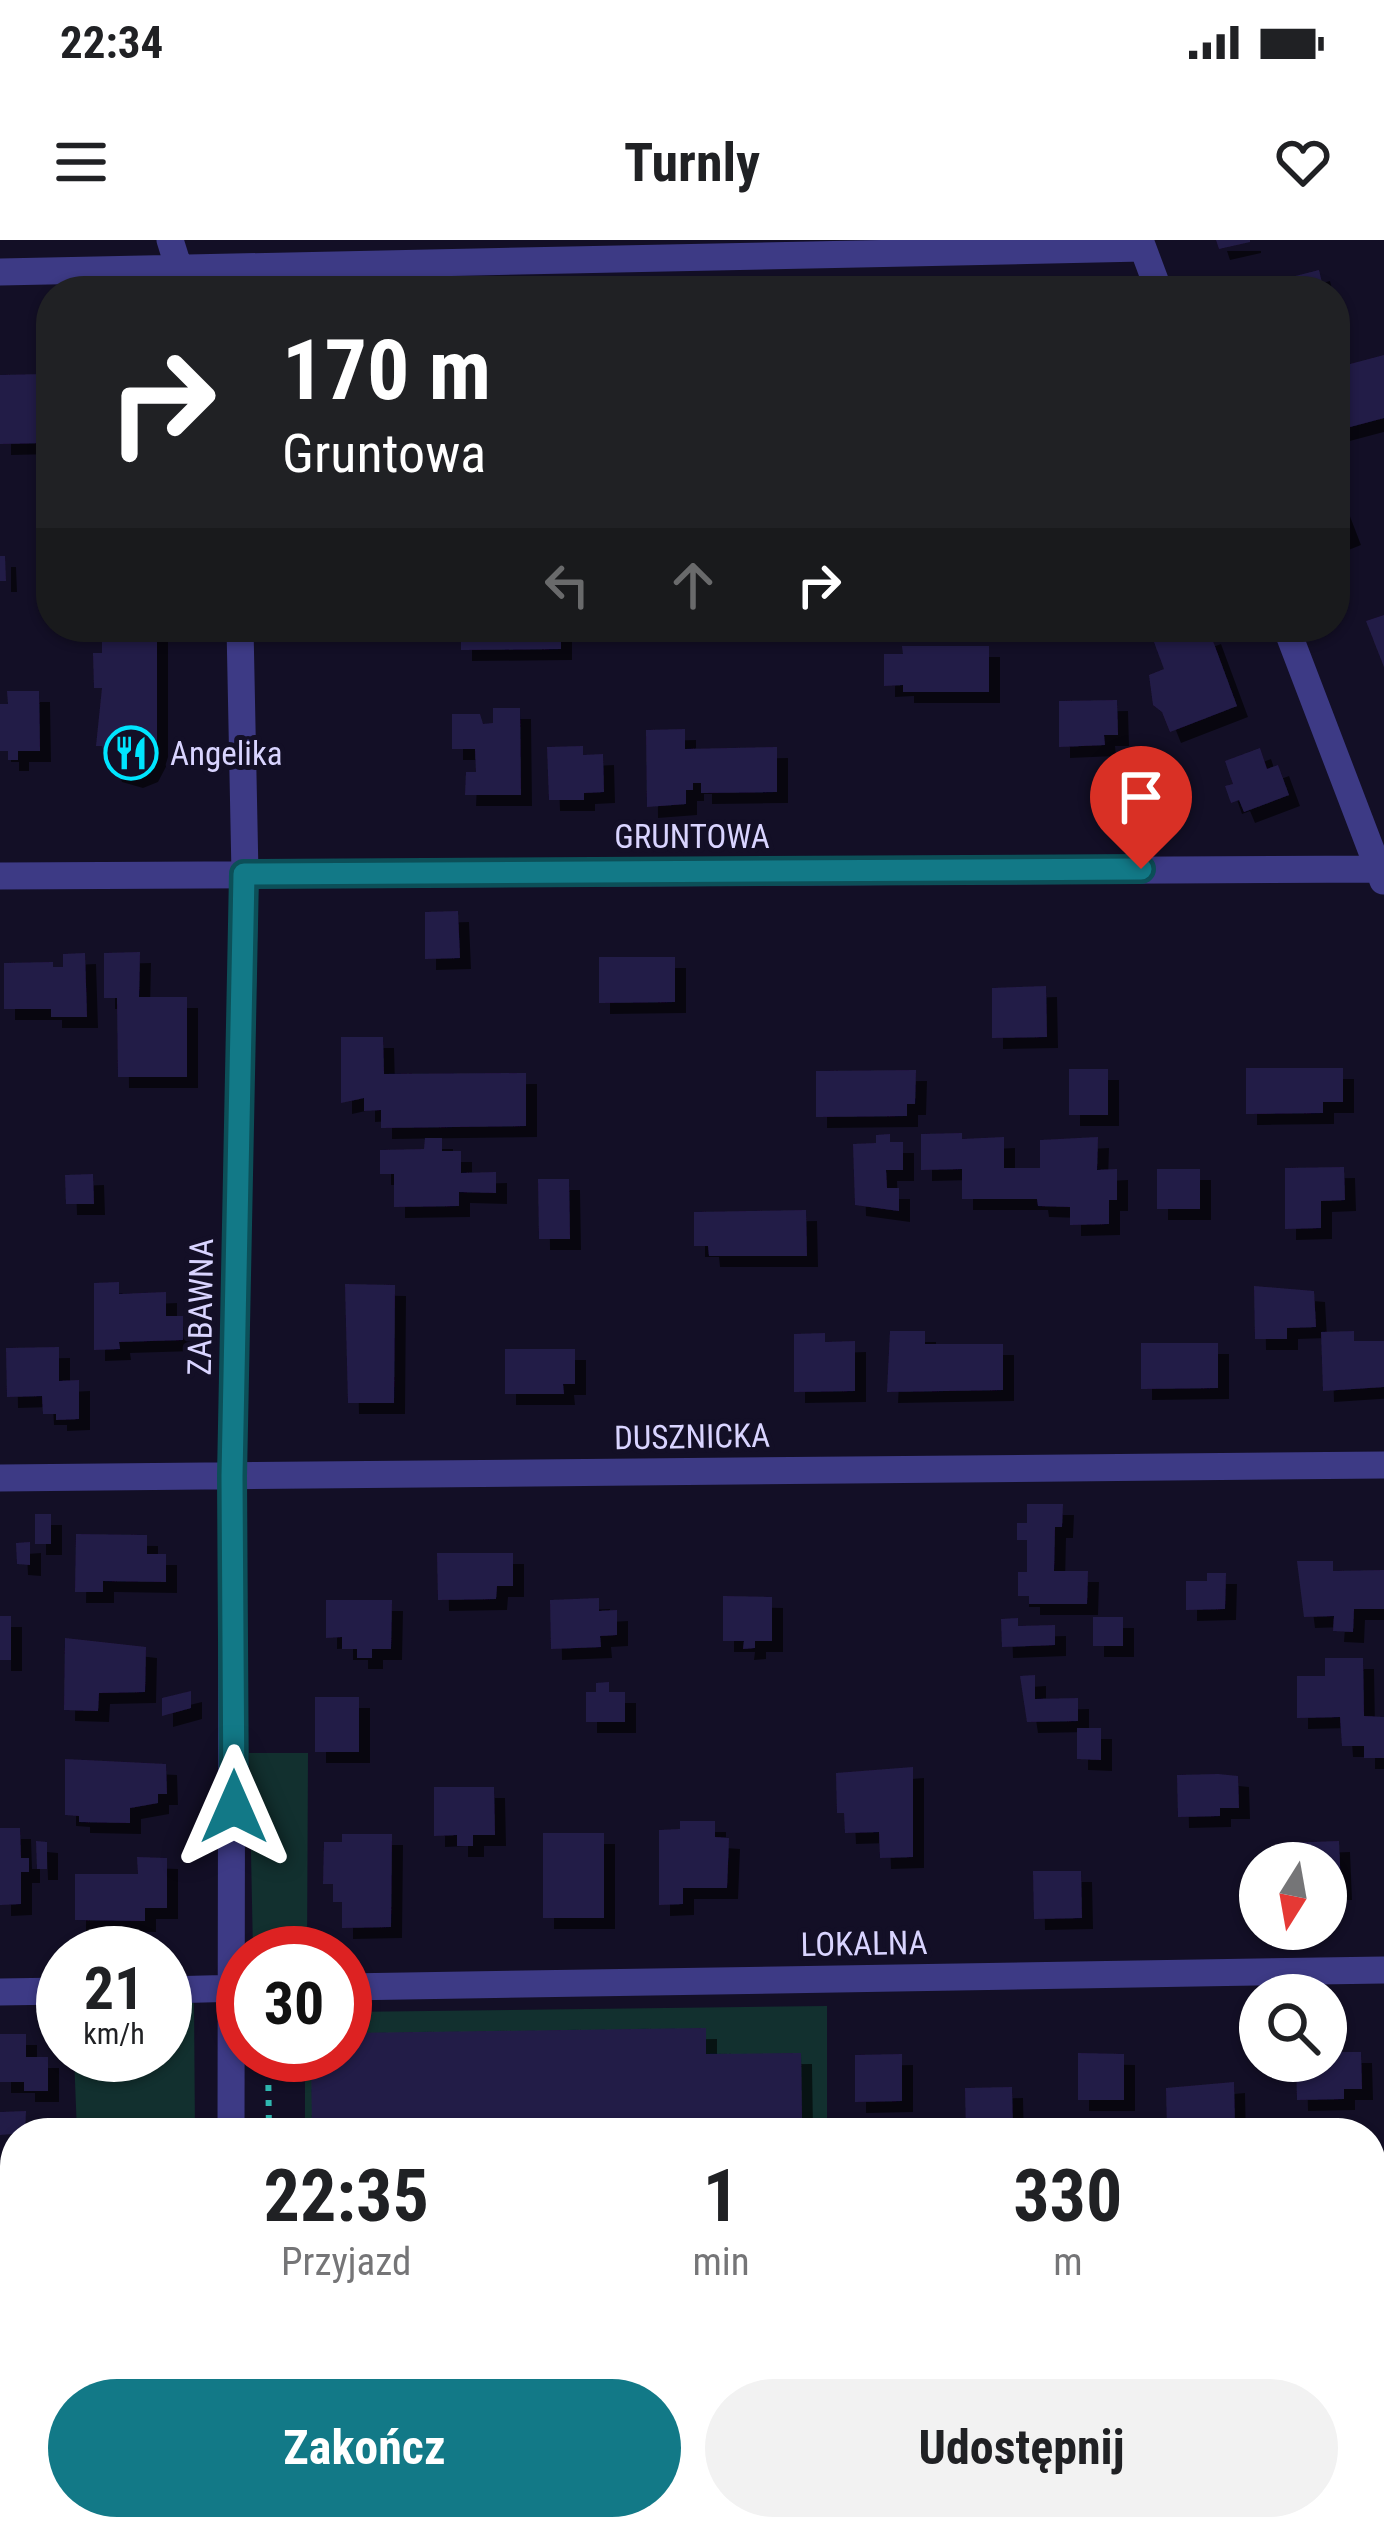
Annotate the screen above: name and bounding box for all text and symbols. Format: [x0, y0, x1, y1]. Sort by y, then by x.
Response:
text: 22:34 [60, 16, 163, 69]
icon: menu [48, 129, 114, 195]
icon: heart [1270, 129, 1336, 195]
text: Turnly [624, 131, 760, 194]
text: 170 m [282, 321, 491, 420]
icon: right [84, 324, 240, 480]
text: Gruntowa [282, 422, 486, 485]
icon: left [534, 552, 600, 618]
icon: ahead [660, 552, 726, 618]
icon: right [786, 552, 852, 618]
restaurant icon: Angelika [103, 725, 159, 781]
place label: Angelika [170, 734, 283, 773]
pin [1090, 746, 1192, 869]
icon: arrive [1108, 764, 1174, 830]
street label: GRUNTOWA [614, 817, 770, 856]
street label: ZABAWNA [180, 1238, 221, 1376]
street label: DUSZNICKA [614, 1416, 770, 1457]
position arrow [171, 1744, 297, 1870]
north arrow [1239, 1842, 1347, 1950]
map controls [1239, 1842, 1347, 2082]
street label: LOKALNA [800, 1923, 928, 1964]
speed limit sign: 30 [216, 1926, 372, 2082]
text: 21 [84, 1953, 144, 2024]
button: search [1239, 1974, 1347, 2082]
text: km/h [83, 2016, 145, 2051]
text: 22:35 [264, 2154, 429, 2239]
text: 1 [703, 2154, 739, 2239]
text: 330 [1013, 2154, 1122, 2239]
text: Przyjazd [281, 2239, 411, 2285]
text: min [692, 2239, 750, 2285]
text: m [1053, 2239, 1083, 2285]
button: Zakończ [48, 2379, 681, 2517]
button: Udostępnij [705, 2379, 1338, 2517]

